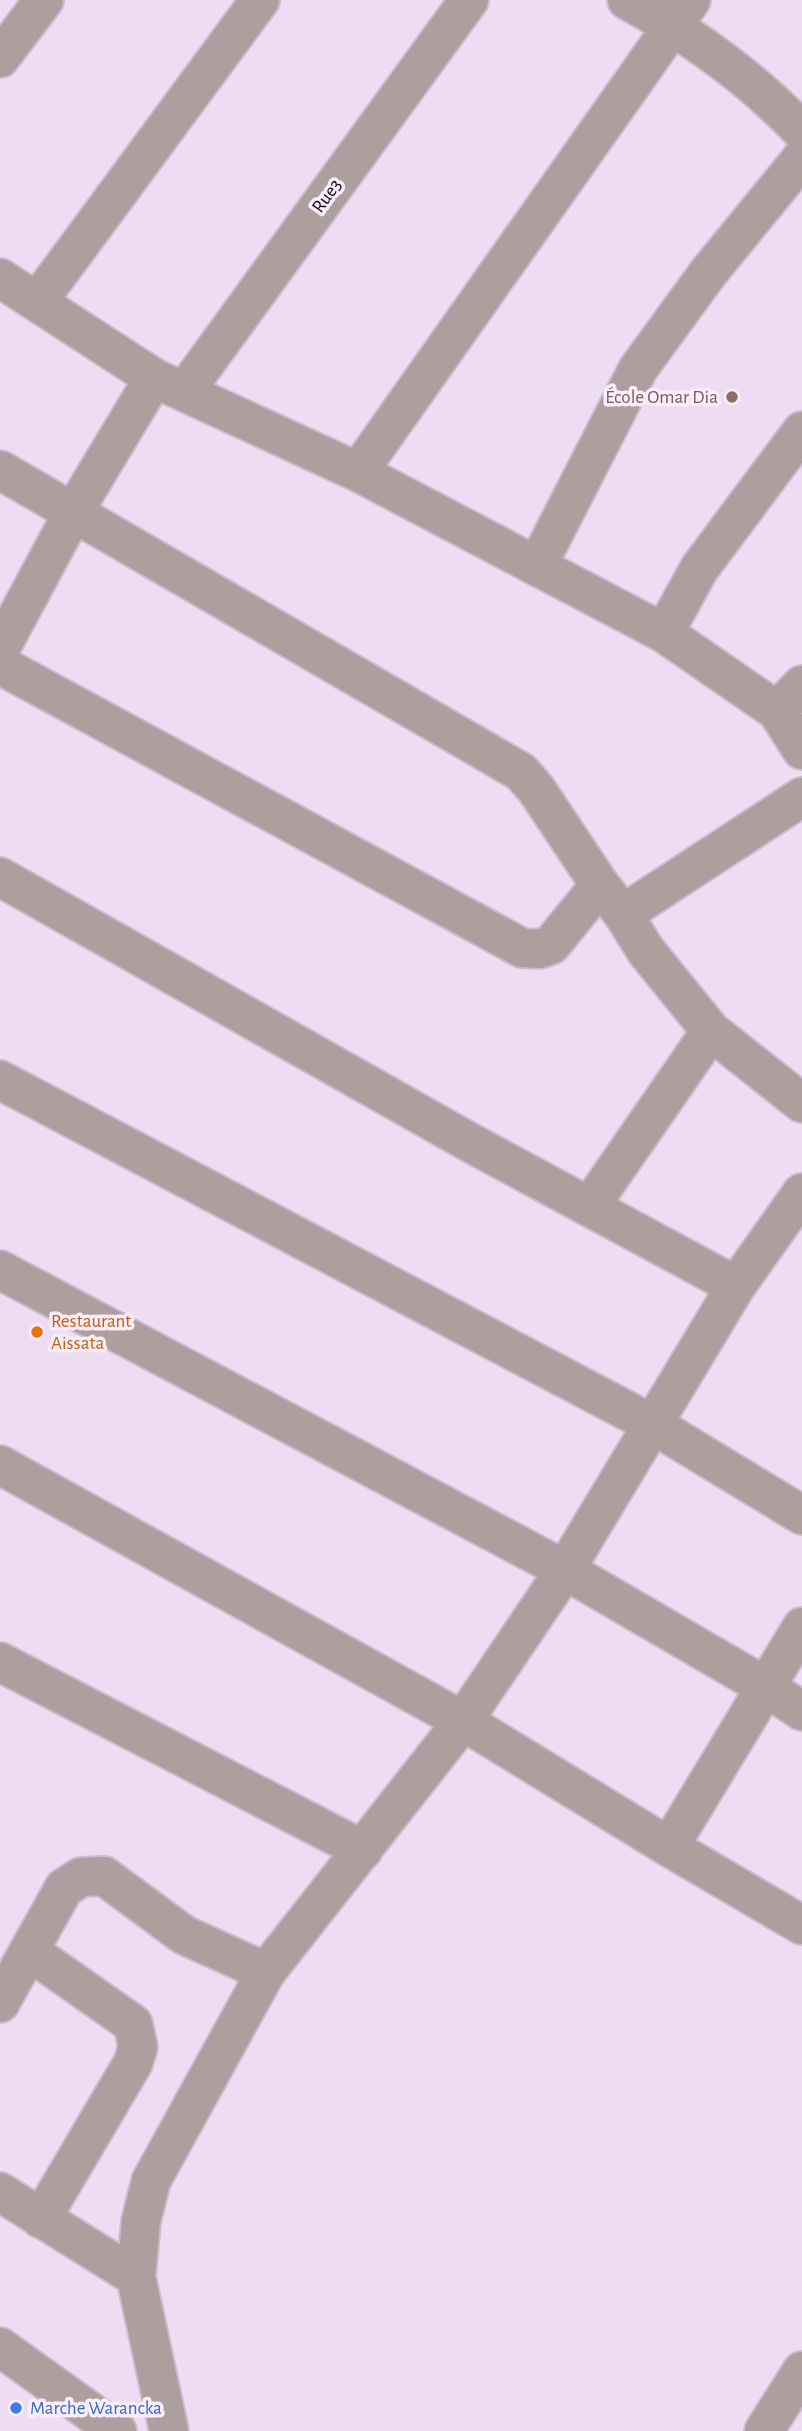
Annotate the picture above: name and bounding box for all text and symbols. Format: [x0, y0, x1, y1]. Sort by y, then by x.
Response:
street label: Rue3 [309, 176, 345, 216]
place label: École Omar Dia [605, 386, 718, 407]
marker: École Omar Dia [724, 389, 740, 405]
place label: Restaurant Aissata [51, 1312, 131, 1353]
marker: Restaurant Aissata [29, 1324, 45, 1340]
place label: Marche Warancka [30, 2399, 162, 2418]
marker: Marche Warancka [8, 2400, 24, 2416]

